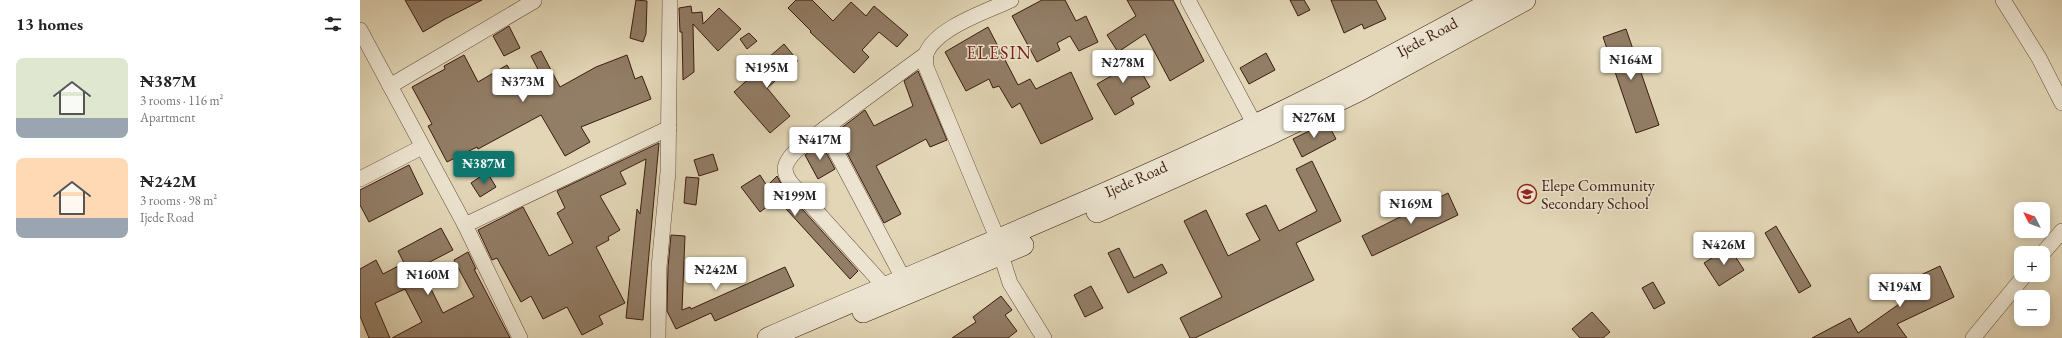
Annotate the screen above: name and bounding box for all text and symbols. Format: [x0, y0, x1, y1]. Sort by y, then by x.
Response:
street label: Ijede Road [1393, 12, 1462, 62]
text: 13 homes [16, 13, 83, 35]
icon: filters [322, 13, 344, 35]
district label: ELESIN [966, 41, 1032, 64]
pin: ₦164M [1603, 47, 1659, 81]
pin: ₦278M [1095, 50, 1151, 84]
text: ₦164M [1609, 51, 1653, 68]
text: ₦278M [1101, 54, 1145, 71]
pin: ₦195M [739, 55, 795, 89]
text: ₦195M [745, 59, 789, 76]
pin: ₦373M [495, 69, 551, 103]
text: ₦387M [140, 70, 197, 92]
text: ₦373M [501, 73, 545, 90]
icon: home [48, 74, 96, 122]
text: 3 rooms · 116 m² [140, 92, 224, 109]
pin: ₦276M [1286, 105, 1342, 139]
text: Apartment [140, 109, 195, 126]
text: ₦276M [1292, 109, 1336, 126]
pin: ₦417M [792, 127, 848, 161]
text: ₦417M [798, 131, 842, 148]
pin: ₦387M [456, 151, 512, 185]
text: ₦387M [462, 155, 506, 172]
street label: Ijede Road [1102, 156, 1171, 202]
text: ₦242M [140, 170, 197, 192]
icon: home [48, 174, 96, 222]
place label: Elepe Community Secondary School [1541, 175, 1656, 214]
pin: ₦199M [767, 183, 823, 217]
school or university icon: Elepe Community Secondary School [1516, 183, 1538, 205]
text: ₦199M [773, 187, 817, 204]
pin: ₦169M [1383, 191, 1439, 225]
text: 3 rooms · 98 m² [140, 192, 217, 209]
text: ₦169M [1389, 195, 1433, 212]
north arrow [2014, 202, 2050, 238]
map controls [2014, 202, 2050, 326]
text: Ijede Road [140, 209, 194, 226]
pin: ₦426M [1696, 232, 1752, 266]
text: ₦426M [1702, 236, 1746, 253]
button: + [2014, 246, 2050, 282]
pin: ₦242M [688, 257, 744, 291]
text: ₦242M [694, 261, 738, 278]
pin: ₦160M [400, 262, 456, 296]
text: ₦160M [406, 266, 450, 283]
pin: ₦194M [1872, 274, 1928, 308]
text: ₦194M [1878, 278, 1922, 295]
button: − [2014, 290, 2050, 326]

